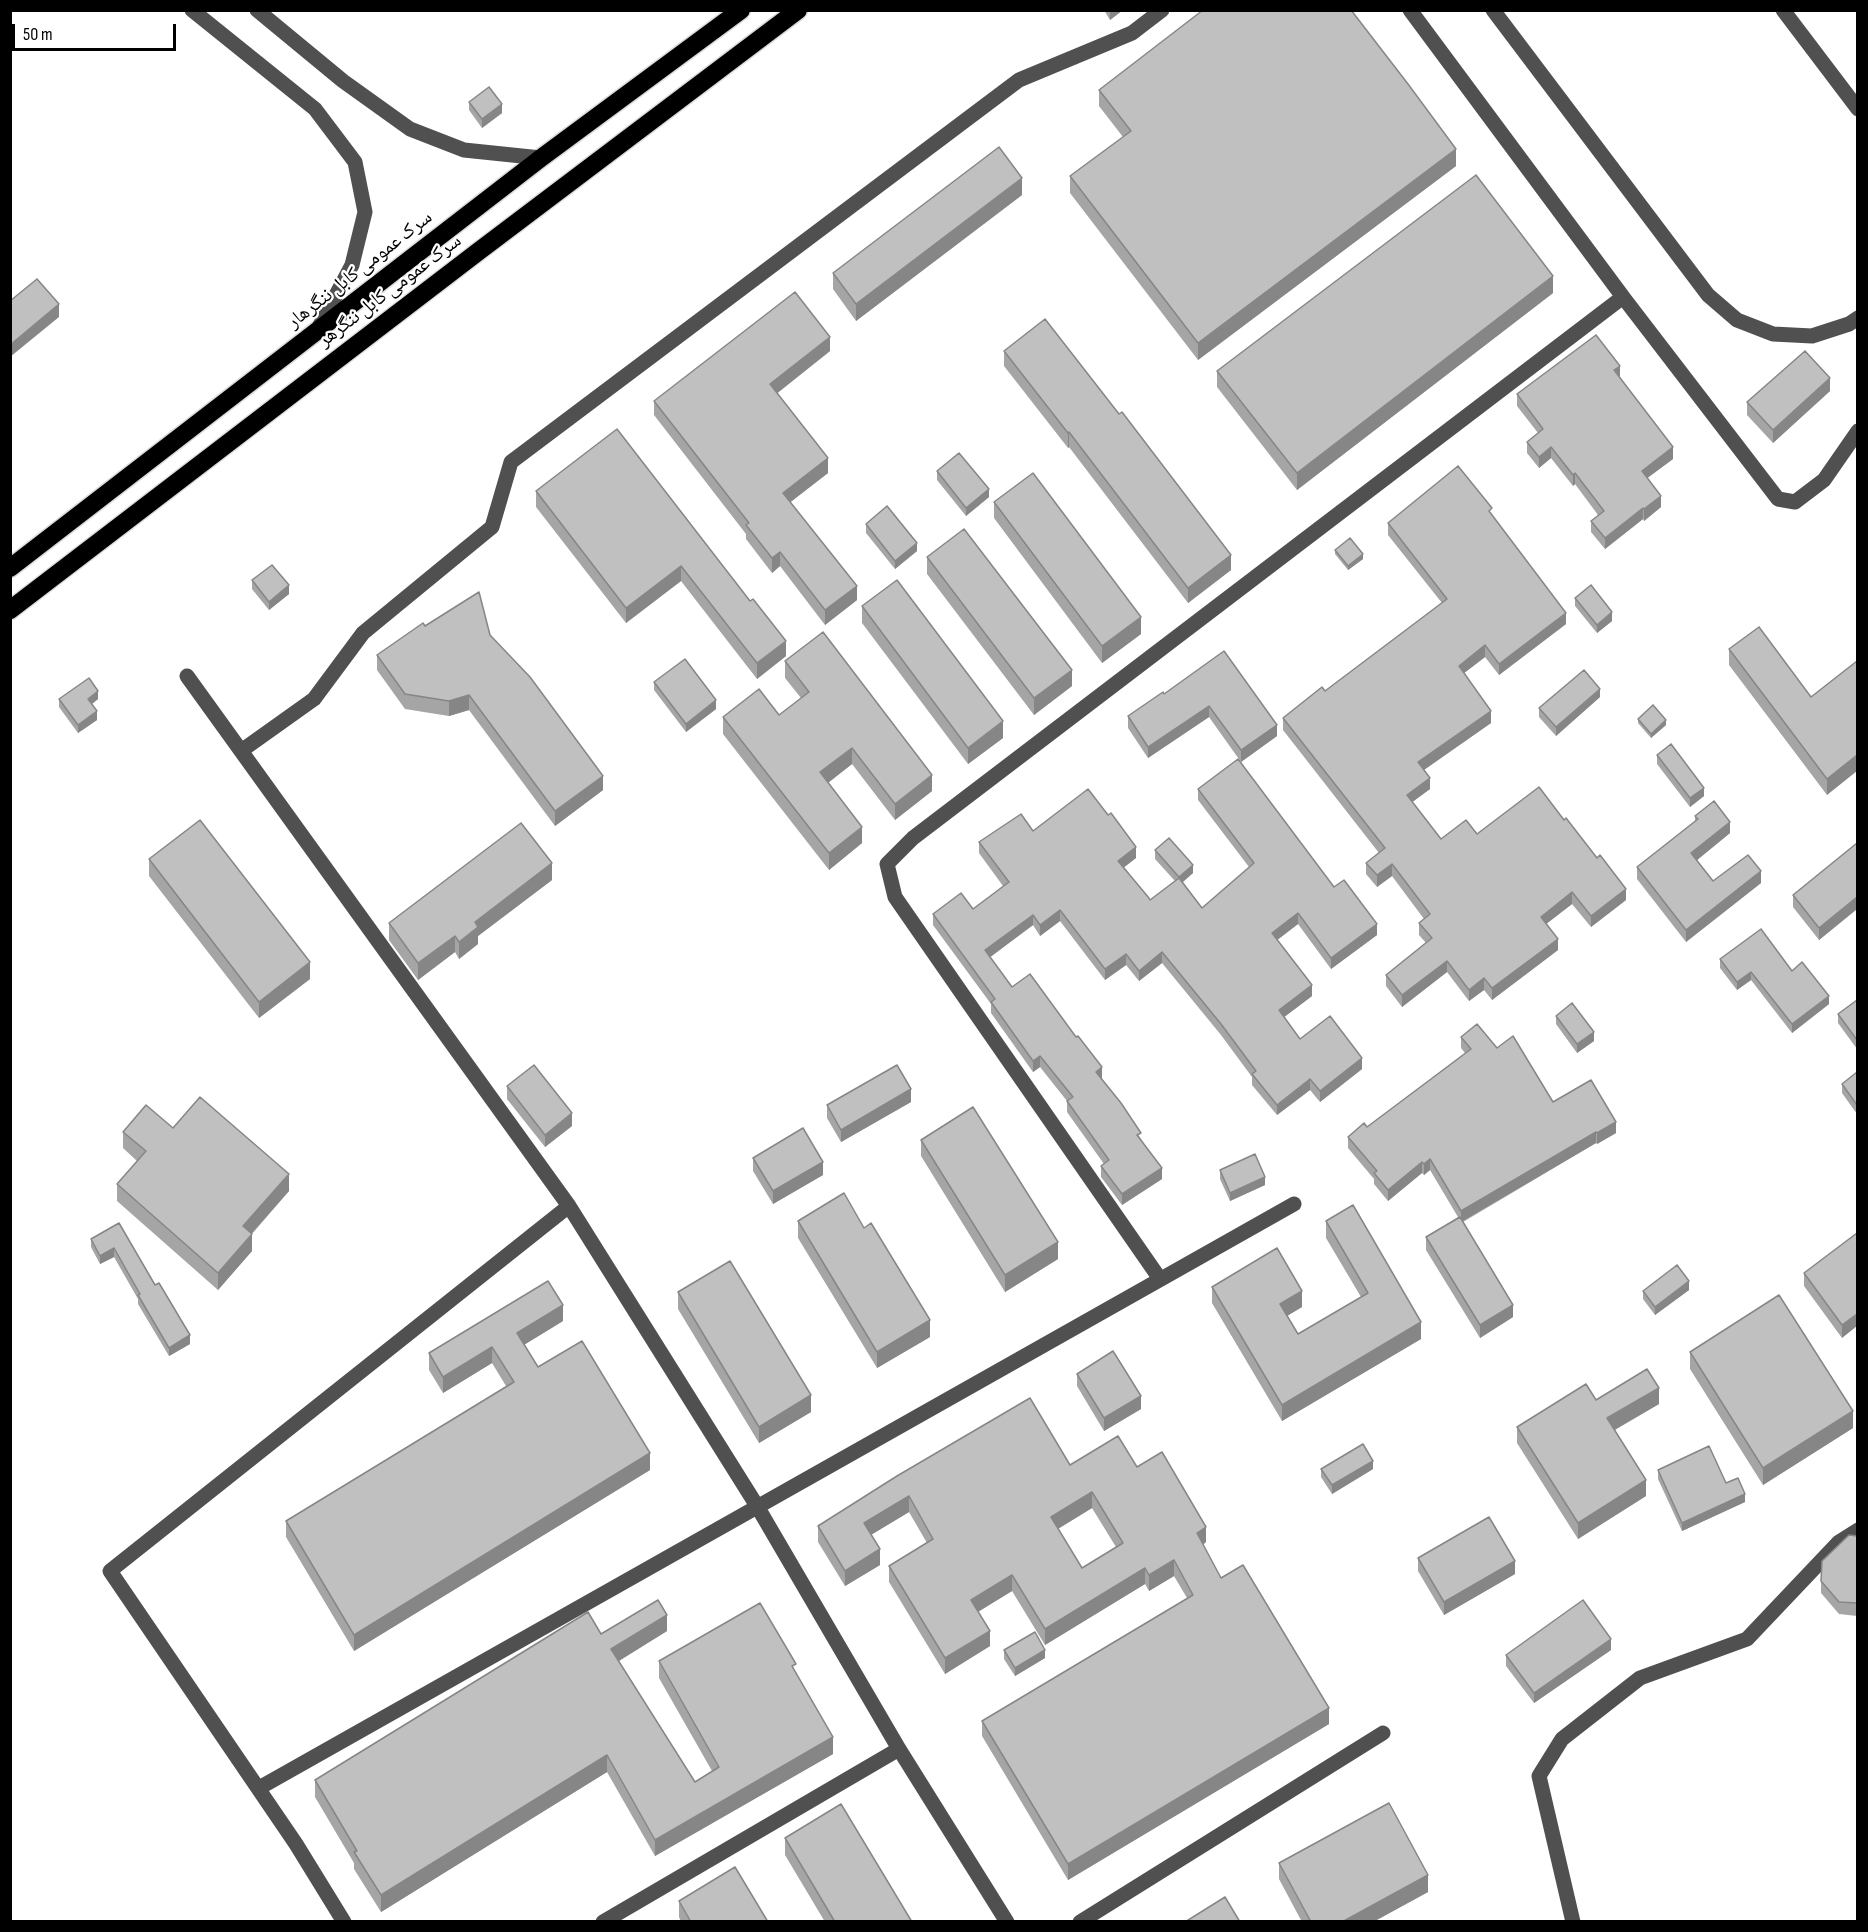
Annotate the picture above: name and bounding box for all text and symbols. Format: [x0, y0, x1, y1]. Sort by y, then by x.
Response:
scale bar [15, 12, 178, 50]
text: 50 m [23, 24, 53, 45]
street label: سرک عمومی کابل ننگرهار [282, 206, 438, 334]
street label: سرک عمومی کابل ننگرهر [314, 229, 466, 353]

